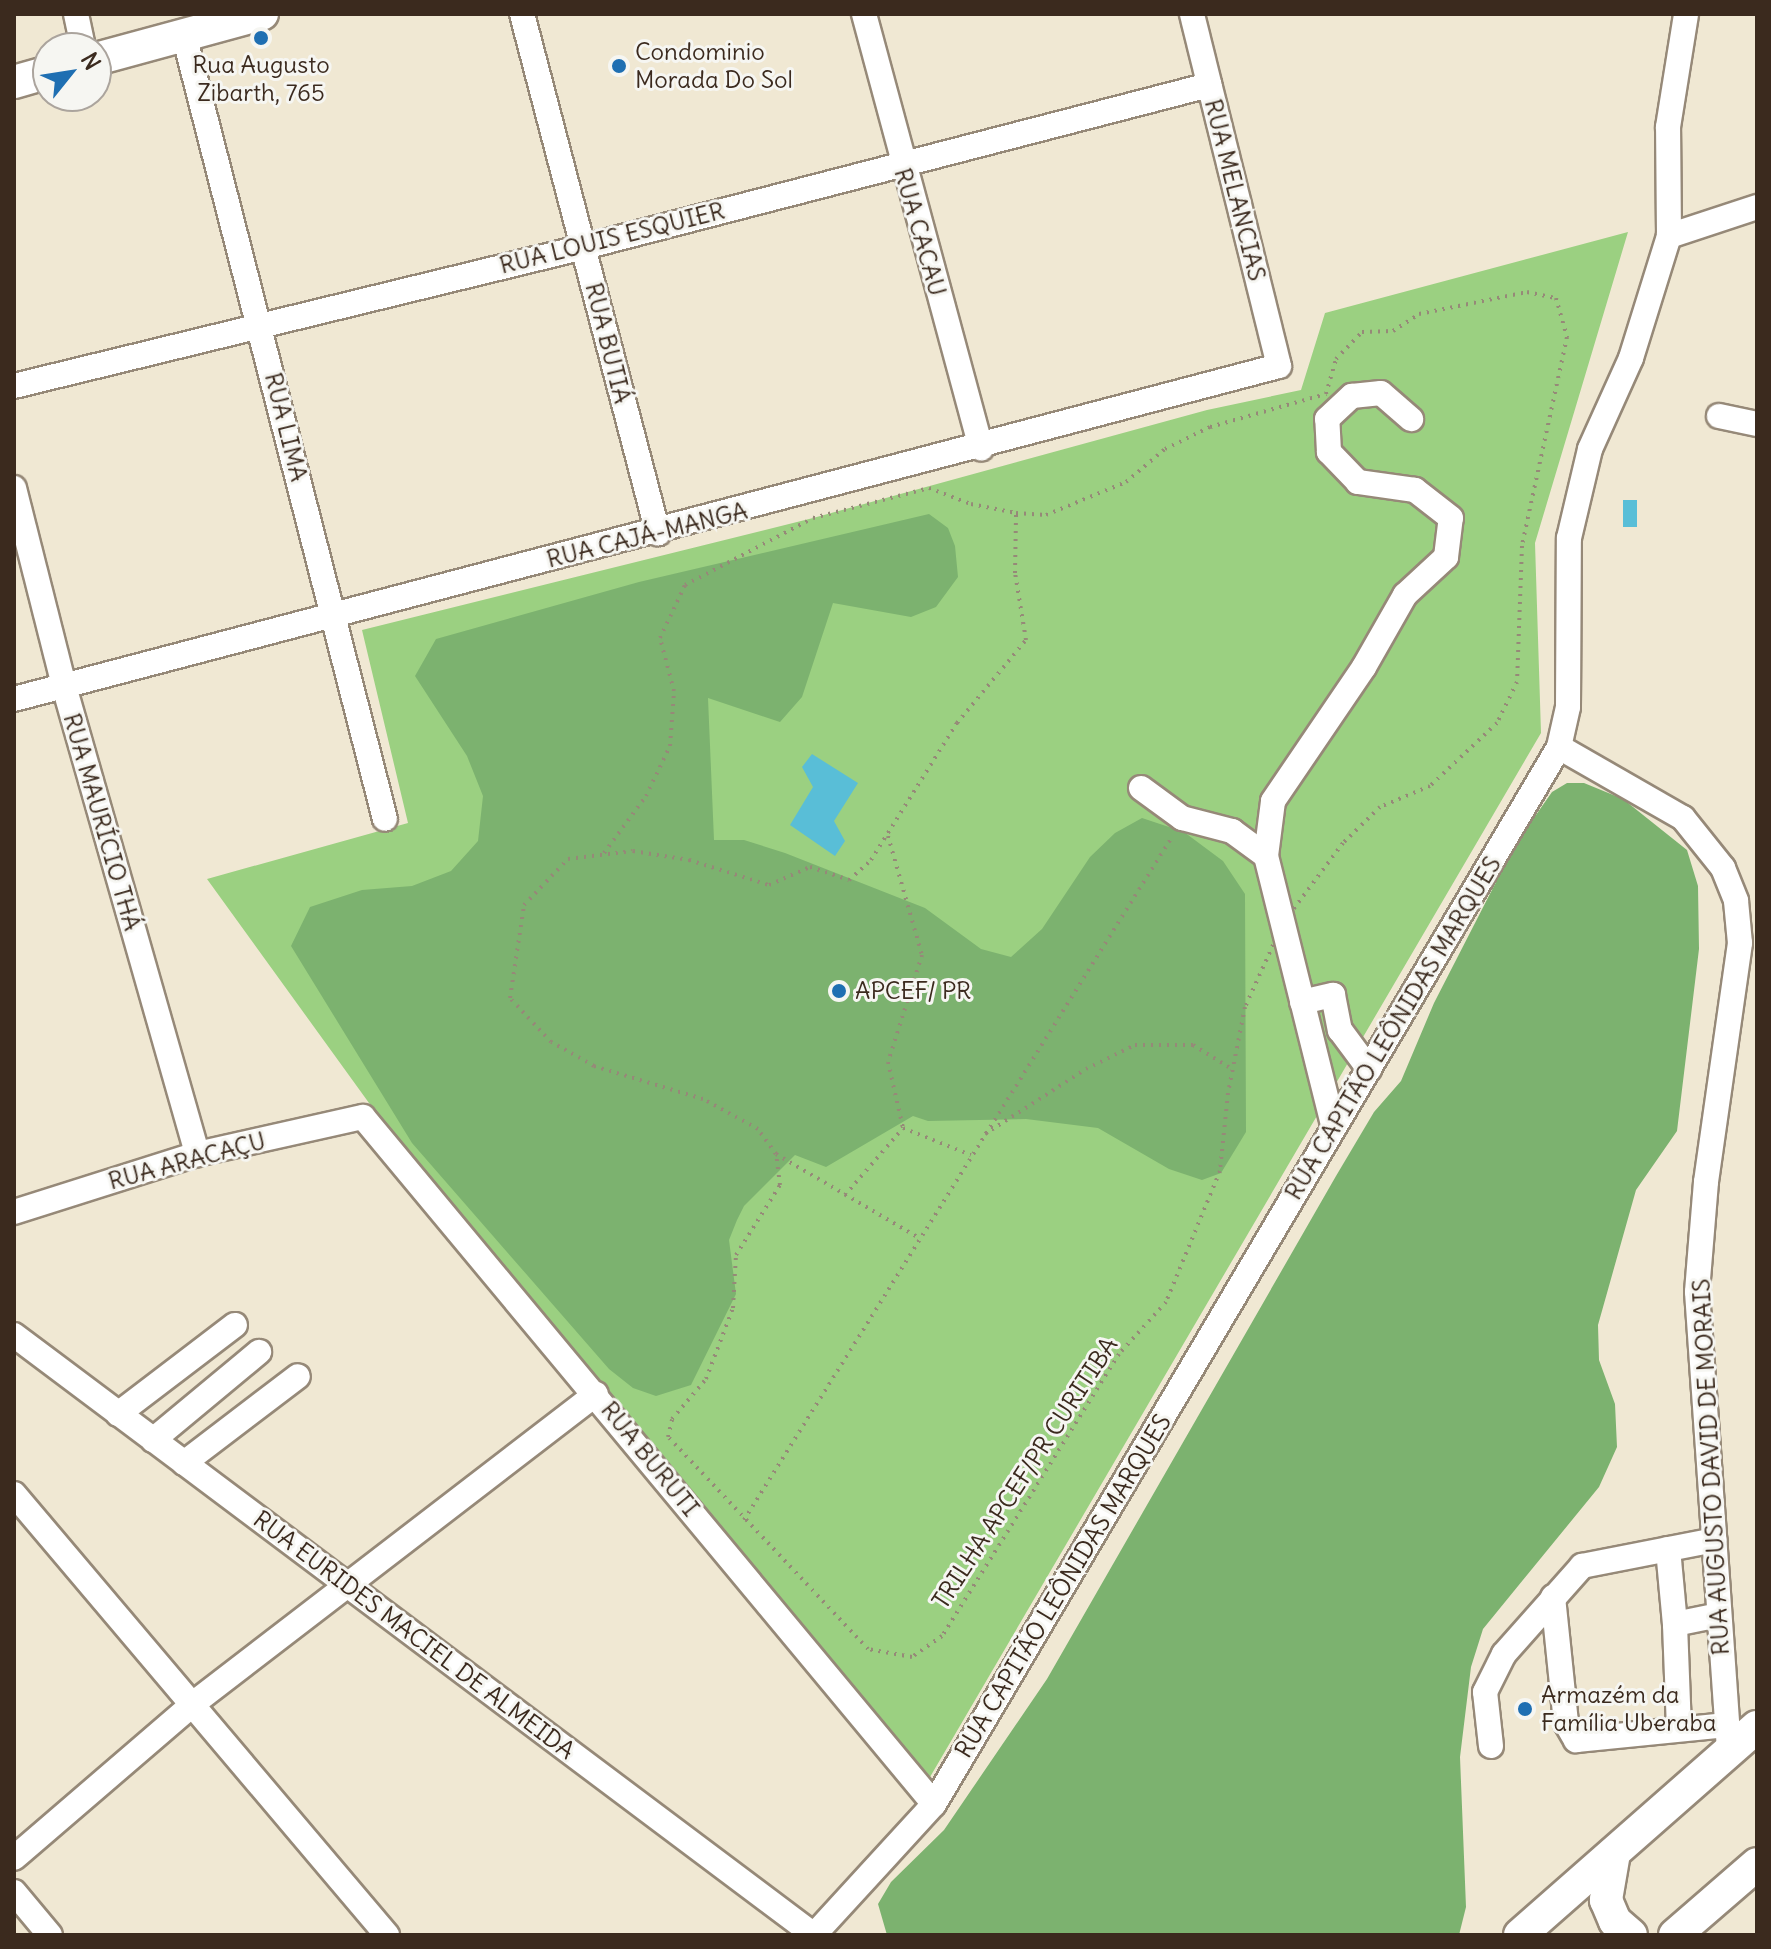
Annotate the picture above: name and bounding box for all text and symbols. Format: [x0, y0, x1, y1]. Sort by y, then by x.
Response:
marker: Rua Augusto Zibarth, 765 [252, 29, 270, 47]
north arrow [32, 32, 112, 112]
place label: Condominio Morada Do Sol [635, 38, 793, 94]
text: N [75, 47, 107, 75]
place label: Rua Augusto Zibarth, 765 [192, 51, 330, 107]
marker: Condominio Morada Do Sol [610, 57, 628, 75]
street label: RUA MELANCIAS [1198, 96, 1272, 284]
street label: RUA CACAU [888, 165, 952, 299]
street label: RUA LOUIS ESQUIER [496, 196, 728, 280]
street label: RUA BUTIÁ [579, 280, 637, 406]
street label: RUA LIMA [259, 370, 313, 484]
street label: RUA CAJÁ-MANGA [544, 496, 750, 574]
street label: RUA MAURÍCIO THÁ [57, 710, 147, 934]
street label: RUA CAPITÃO LEÔNIDAS MARQUES [1279, 851, 1507, 1205]
place label: APCEF/ PR [855, 977, 971, 1005]
marker: APCEF/ PR [830, 982, 848, 1000]
street label: RUA ARACAÇU [105, 1126, 269, 1196]
street label: RUA AUGUSTO DAVID DE MORAIS [1687, 1278, 1735, 1656]
street label: TRILHA APCEF/PR CURITIBA [926, 1332, 1124, 1614]
street label: RUA BURUTI [595, 1396, 705, 1522]
street label: RUA CAPITÃO LEÔNIDAS MARQUES [949, 1409, 1177, 1763]
street label: RUA EURIDES MACIEL DE ALMEIDA [248, 1505, 580, 1765]
place label: Armazém da Família Uberaba [1541, 1681, 1716, 1737]
marker: Armazém da Família Uberaba [1516, 1700, 1534, 1718]

